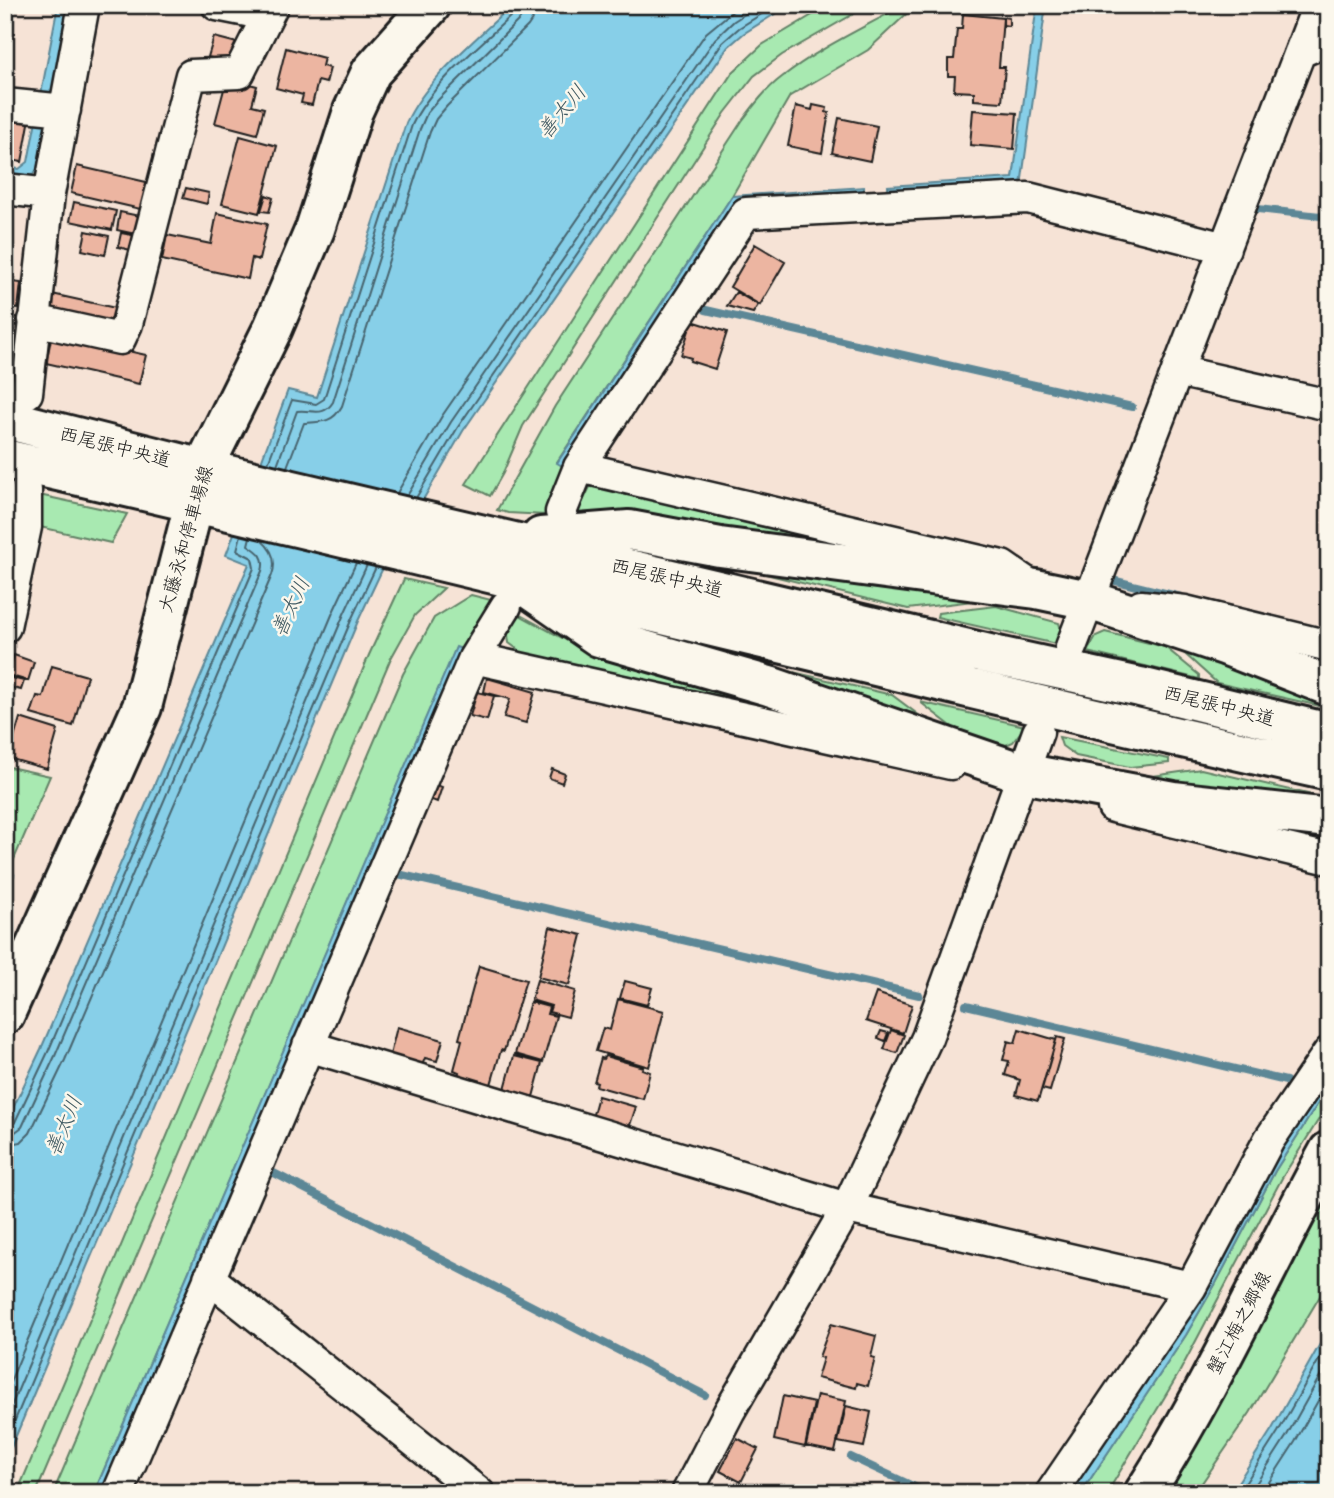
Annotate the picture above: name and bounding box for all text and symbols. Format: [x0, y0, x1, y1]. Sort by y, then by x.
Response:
water label: 善太川 [531, 79, 593, 145]
street label: 西尾張中央道 [57, 422, 173, 472]
street label: 大藤永和停車場線 [154, 463, 218, 615]
street label: 西尾張中央道 [609, 553, 725, 603]
water label: 善太川 [265, 573, 317, 641]
street label: 西尾張中央道 [1161, 681, 1277, 731]
water label: 善太川 [39, 1092, 89, 1160]
street label: 蟹江梅之郷線 [1202, 1267, 1276, 1379]

